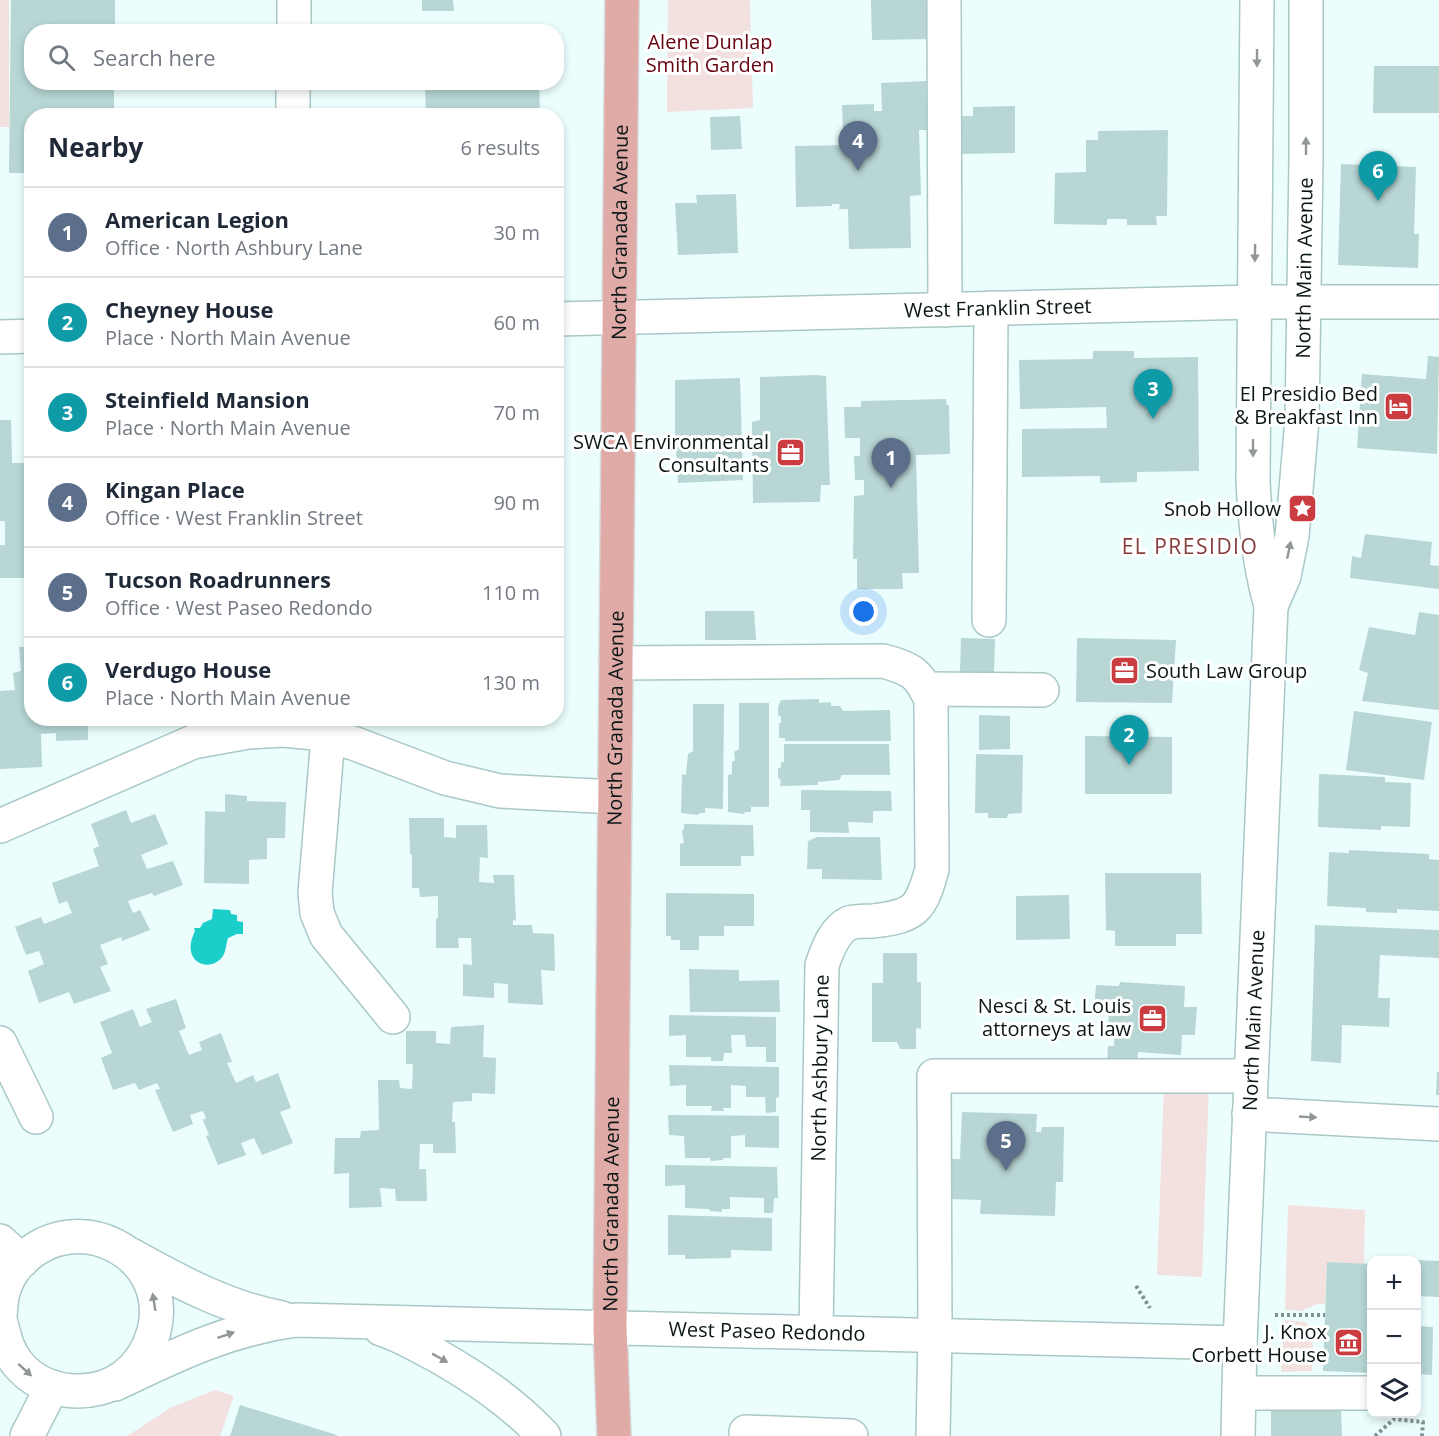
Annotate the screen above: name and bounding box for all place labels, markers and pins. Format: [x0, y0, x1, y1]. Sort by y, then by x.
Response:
pin: 4 [838, 122, 878, 171]
pin: 6 [1358, 152, 1398, 201]
pin: 3 [1134, 370, 1172, 419]
place label: El Presidio Bed & Breakfast Inn [1234, 380, 1378, 430]
hotel icon: El Presidio Bed & Breakfast Inn [1383, 390, 1415, 422]
place label: SWCA Environmental Consultants [573, 428, 769, 478]
office icon: SWCA Environmental Consultants [774, 437, 806, 469]
pin: 1 [872, 438, 910, 488]
place icon: Snob Hollow [1286, 493, 1318, 525]
place label: Snob Hollow [1164, 495, 1281, 522]
office icon: South Law Group [1109, 655, 1141, 687]
place label: South Law Group [1146, 657, 1307, 684]
pin: 2 [1110, 716, 1148, 765]
place label: Nesci & St. Louis attorneys at law [978, 992, 1131, 1042]
office icon: Nesci & St. Louis attorneys at law [1136, 1002, 1168, 1034]
pin: 5 [986, 1122, 1026, 1171]
place label: J. Knox Corbett House [1191, 1318, 1328, 1368]
museum icon: J. Knox Corbett House [1332, 1327, 1364, 1359]

